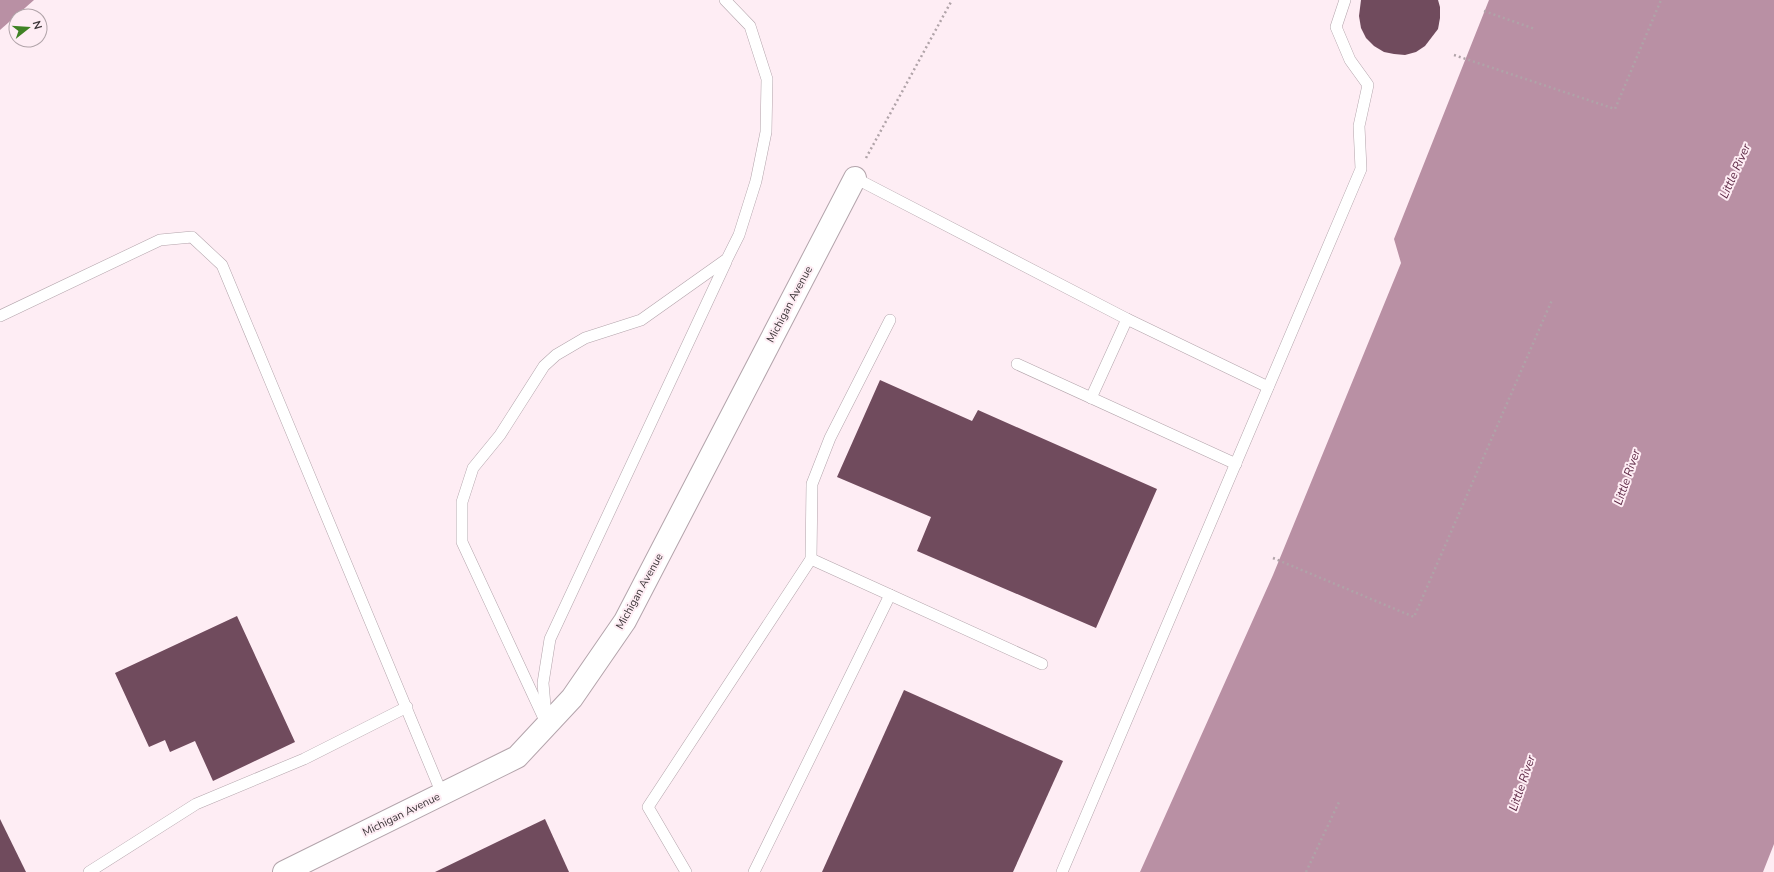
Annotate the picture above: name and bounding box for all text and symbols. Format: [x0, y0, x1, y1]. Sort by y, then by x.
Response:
north arrow [8, 8, 48, 48]
text: N [29, 19, 45, 31]
water label: Little River [1716, 141, 1754, 201]
street label: Michigan Avenue [763, 263, 816, 345]
water label: Little River [1610, 446, 1644, 507]
street label: Michigan Avenue [612, 550, 667, 632]
water label: Little River [1505, 752, 1539, 813]
street label: Michigan Avenue [360, 789, 443, 840]

